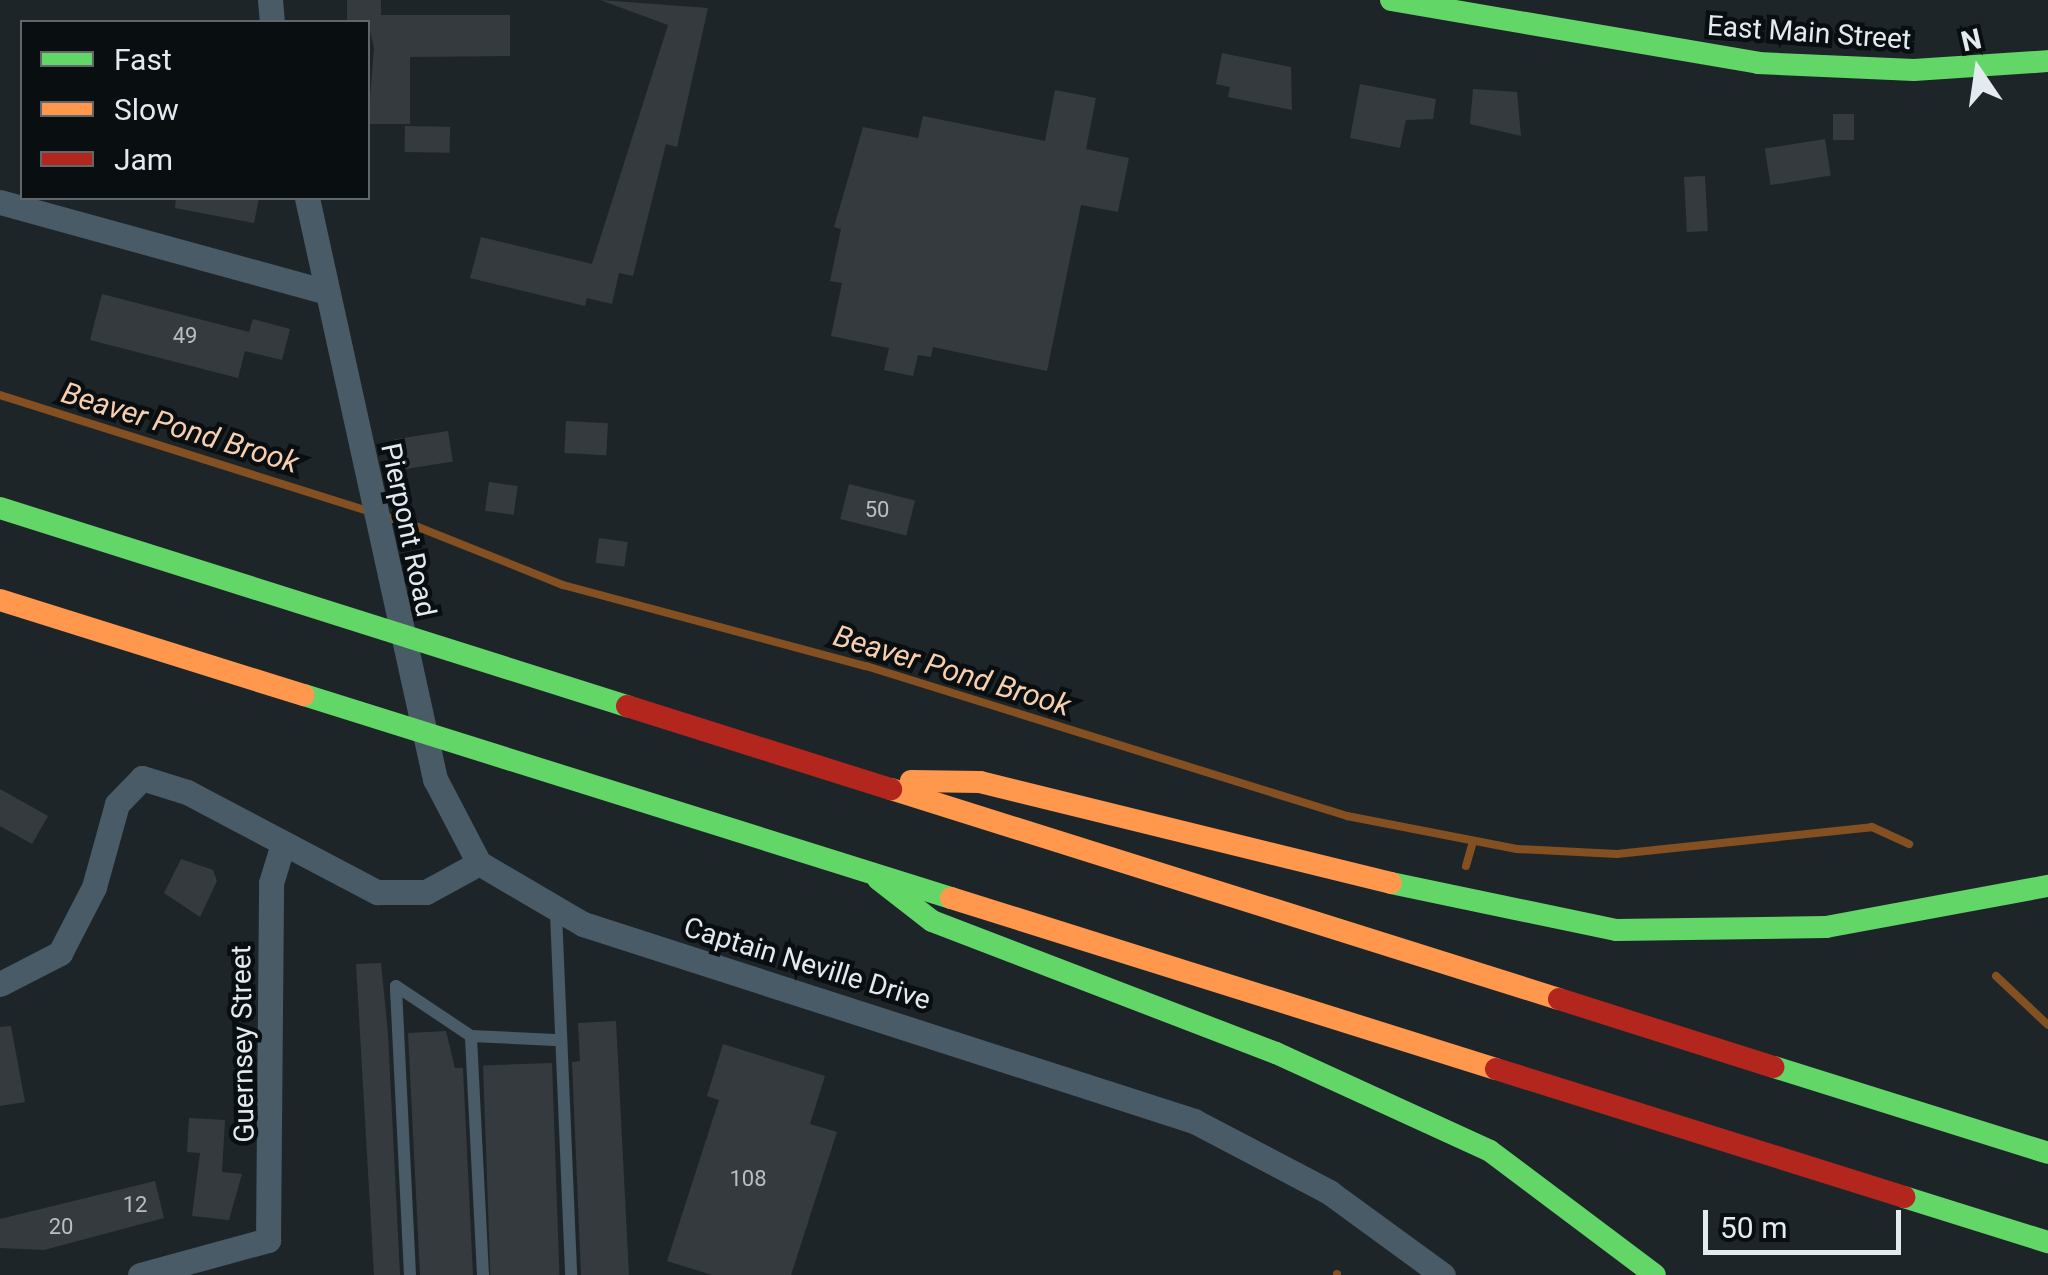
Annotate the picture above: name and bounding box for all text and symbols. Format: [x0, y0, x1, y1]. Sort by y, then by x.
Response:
street label: East Main Street [1706, 9, 1912, 57]
legend [20, 20, 370, 200]
north arrow [1928, 20, 2028, 120]
text: N [1958, 22, 1984, 59]
text: Fast [114, 42, 172, 77]
text: Slow [114, 92, 179, 127]
text: Jam [114, 142, 173, 177]
house number: 49 [173, 323, 197, 349]
water label: Beaver Pond Brook [57, 375, 303, 481]
street label: Pierpont Road [373, 440, 443, 620]
house number: 50 [865, 497, 889, 523]
water label: Beaver Pond Brook [829, 618, 1075, 724]
street label: Captain Neville Drive [680, 910, 934, 1018]
street label: Guernsey Street [224, 945, 262, 1143]
house number: 108 [729, 1166, 767, 1192]
scale bar [1708, 1190, 1906, 1252]
house number: 12 [123, 1192, 147, 1218]
text: 50 m [1720, 1210, 1787, 1245]
house number: 20 [49, 1214, 73, 1240]

